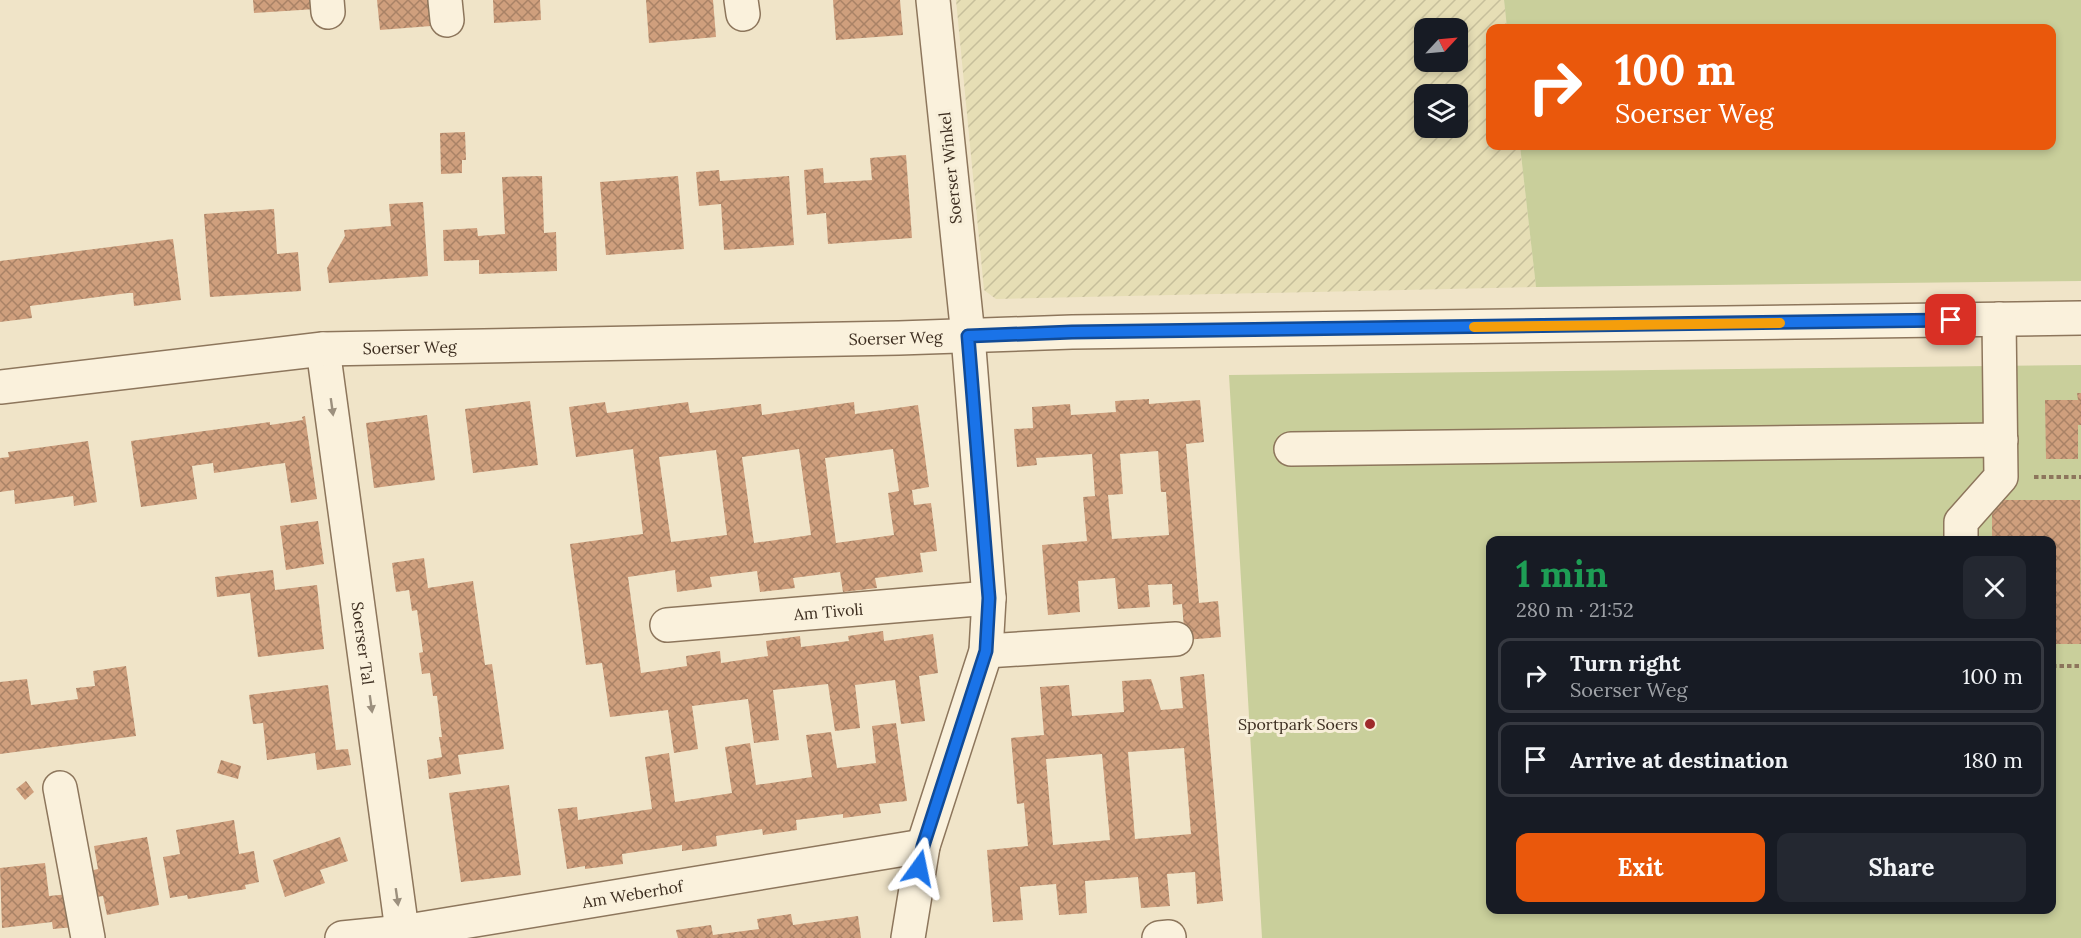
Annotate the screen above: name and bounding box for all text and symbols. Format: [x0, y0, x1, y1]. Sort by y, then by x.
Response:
north arrow [1414, 18, 1468, 72]
map controls [1414, 18, 1468, 138]
text: 100 m [1615, 43, 1735, 97]
icon: right [1516, 48, 1594, 126]
button: layers [1414, 84, 1468, 138]
text: Soerser Weg [1615, 96, 1774, 130]
street label: Soerser Winkel [934, 111, 966, 225]
pin [1925, 294, 1976, 345]
icon: arrive [1934, 303, 1967, 336]
street label: Soerser Weg [848, 326, 944, 349]
street label: Soerser Weg [362, 336, 458, 358]
one-way arrow [327, 397, 336, 416]
text: 1 min [1516, 551, 1608, 597]
button: close [1963, 556, 2026, 619]
text: 280 m · 21:52 [1516, 597, 1634, 622]
street label: Am Tivoli [792, 599, 864, 624]
street label: Soerser Tal [347, 600, 379, 686]
text: Turn right [1570, 649, 1681, 677]
icon: right [1519, 659, 1552, 692]
text: 100 m [1962, 662, 2023, 690]
text: Soerser Weg [1570, 677, 1688, 702]
one-way arrow [367, 695, 376, 714]
place label: Sportpark Soers [1238, 714, 1358, 734]
marker: Sportpark Soers [1363, 717, 1377, 731]
icon: arrive [1519, 743, 1552, 776]
text: Arrive at destination [1570, 746, 1788, 774]
text: 180 m [1964, 746, 2023, 774]
button: Exit [1516, 833, 1765, 902]
button: Share [1777, 833, 2026, 902]
position arrow [887, 836, 951, 900]
street label: Am Weberhof [580, 876, 686, 912]
one-way arrow [393, 888, 402, 907]

